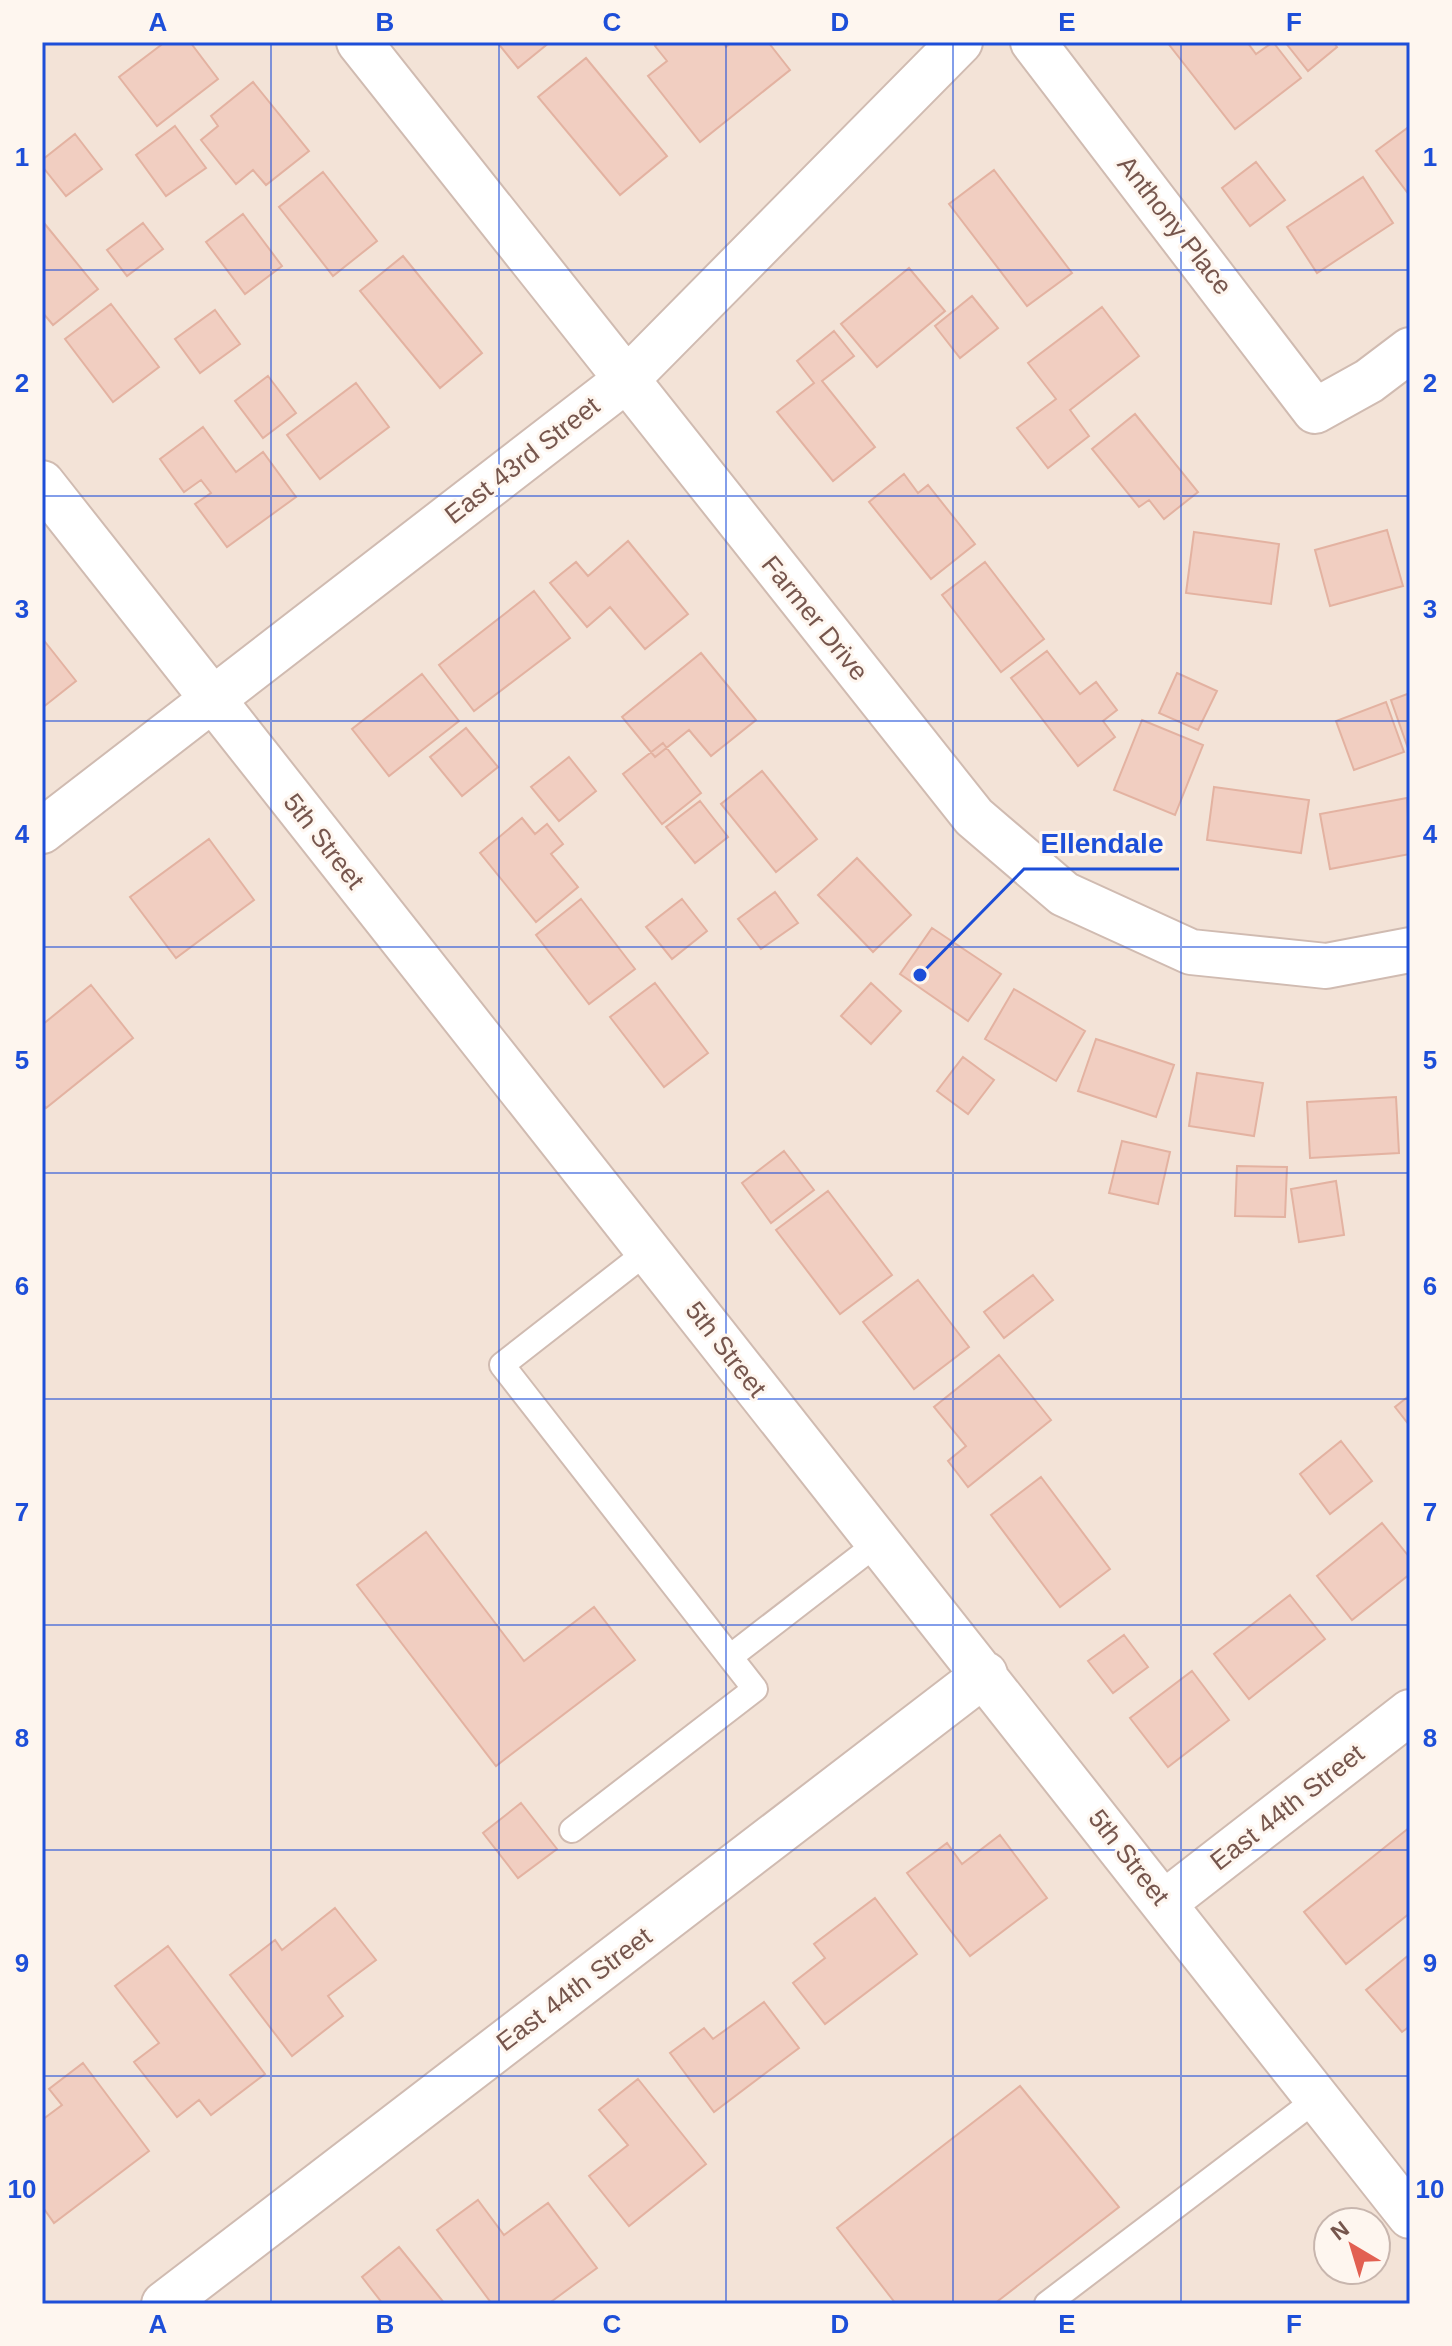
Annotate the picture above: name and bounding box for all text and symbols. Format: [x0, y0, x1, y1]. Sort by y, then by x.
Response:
text: A [149, 7, 168, 37]
text: B [376, 7, 394, 37]
text: C [603, 7, 622, 37]
text: D [831, 7, 849, 37]
text: E [1058, 7, 1076, 37]
text: F [1286, 7, 1302, 37]
text: 1 [15, 142, 29, 172]
text: 1 [1423, 142, 1437, 172]
street label: Anthony Place [1112, 150, 1238, 300]
text: 2 [15, 368, 29, 398]
text: 2 [1423, 368, 1437, 398]
street label: East 43rd Street [439, 390, 606, 530]
street label: Farmer Drive [756, 550, 874, 686]
text: 3 [15, 594, 29, 624]
text: 3 [1423, 594, 1437, 624]
street label: 5th Street [277, 787, 371, 895]
callout: Ellendale [1024, 817, 1179, 869]
text: 4 [15, 819, 30, 849]
text: 4 [1423, 819, 1438, 849]
text: Ellendale [1041, 828, 1163, 859]
text: 5 [15, 1045, 29, 1075]
text: 5 [1423, 1045, 1437, 1075]
text: 6 [15, 1271, 29, 1301]
text: 6 [1423, 1271, 1437, 1301]
street label: 5th Street [679, 1295, 773, 1403]
text: 7 [15, 1497, 29, 1527]
text: 7 [1423, 1497, 1437, 1527]
text: 8 [15, 1723, 29, 1753]
text: 8 [1423, 1723, 1437, 1753]
street label: East 44th Street [1204, 1737, 1370, 1876]
street label: 5th Street [1082, 1803, 1176, 1911]
street label: East 44th Street [491, 1920, 658, 2057]
text: 9 [15, 1948, 29, 1978]
text: 9 [1423, 1948, 1437, 1978]
text: 10 [8, 2174, 36, 2204]
text: 10 [1416, 2174, 1444, 2204]
north arrow [1312, 2206, 1392, 2286]
text: N [1326, 2216, 1354, 2245]
text: A [149, 2309, 168, 2339]
text: B [376, 2309, 394, 2339]
text: C [603, 2309, 622, 2339]
text: D [831, 2309, 849, 2339]
text: E [1058, 2309, 1076, 2339]
text: F [1286, 2309, 1302, 2339]

